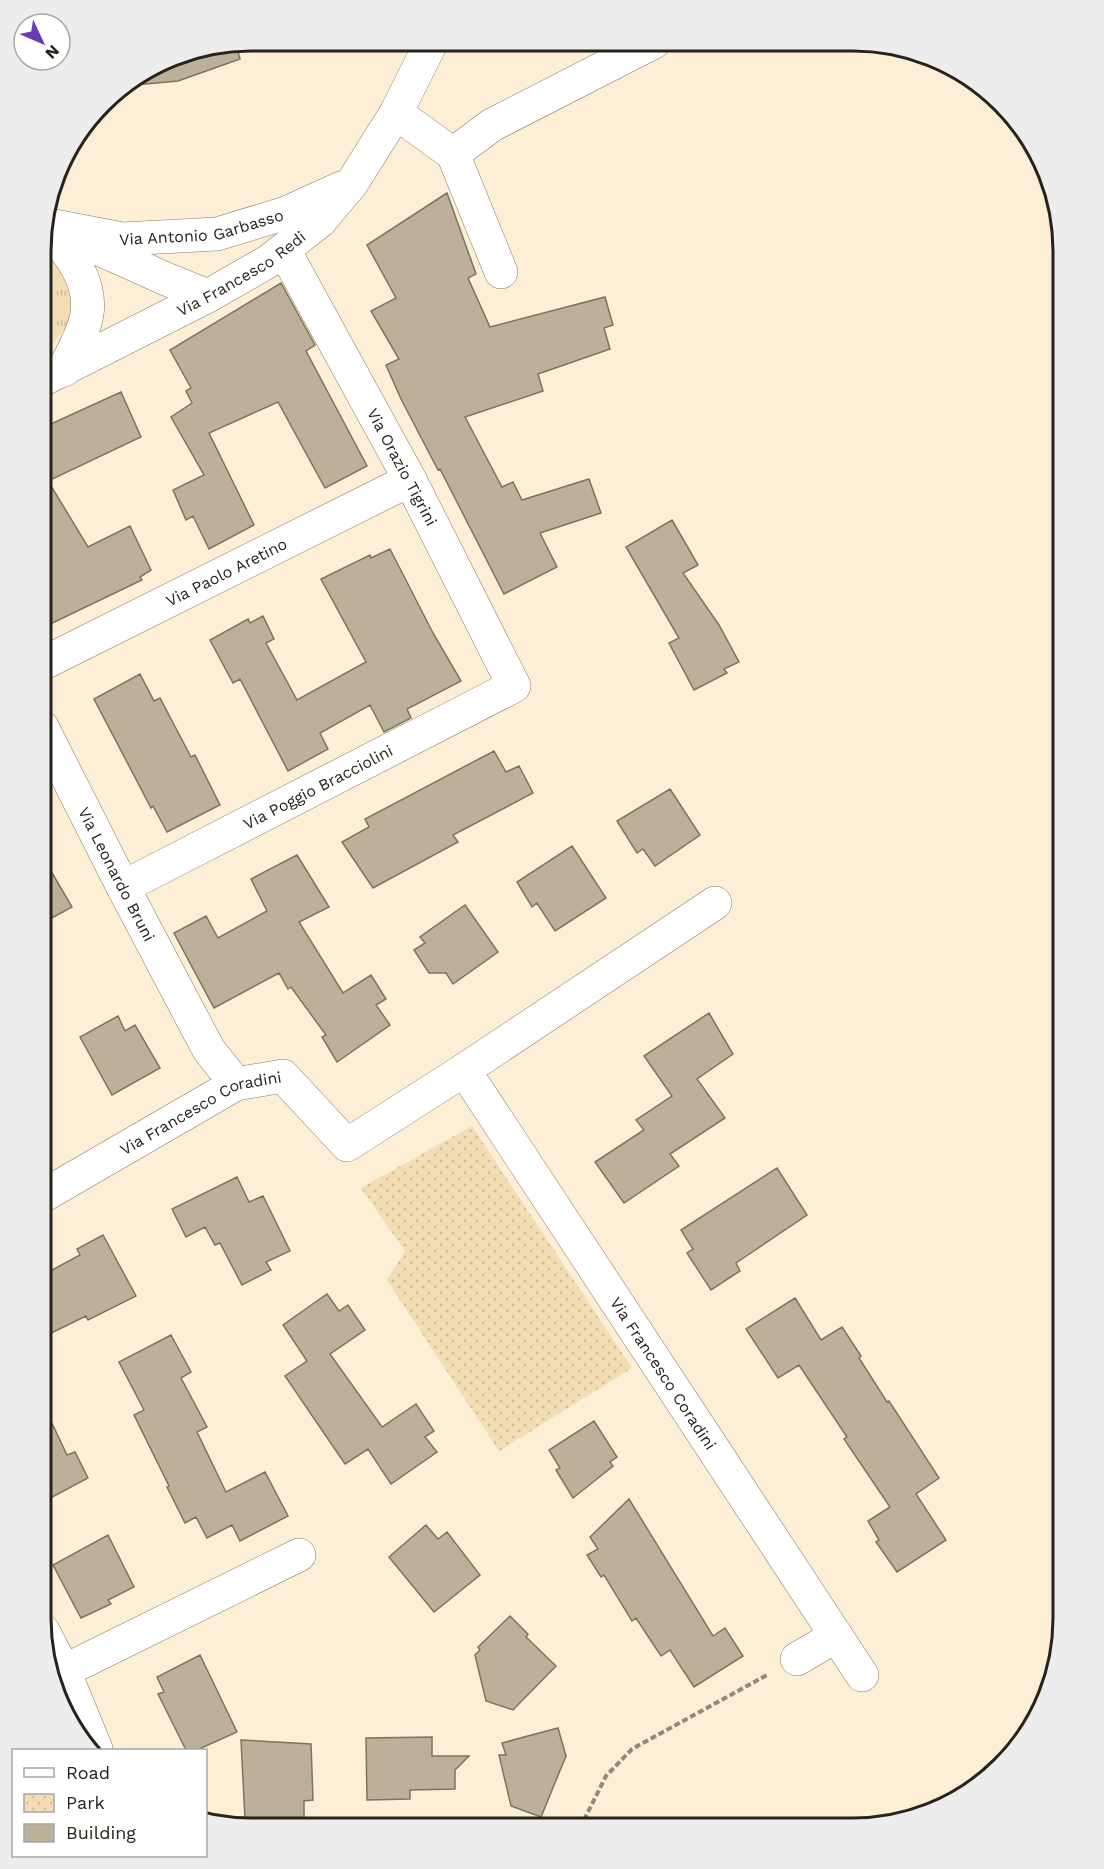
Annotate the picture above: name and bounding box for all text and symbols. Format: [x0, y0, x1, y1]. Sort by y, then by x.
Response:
north arrow [12, 12, 72, 72]
text: N [41, 41, 63, 63]
street label: Via Antonio Garbasso [119, 205, 286, 249]
street label: Via Francesco Redi [173, 227, 309, 320]
street label: Via Orazio Tigrini [363, 405, 441, 529]
street label: Via Paolo Aretino [163, 534, 290, 610]
street label: Via Poggio Bracciolini [240, 741, 396, 833]
street label: Via Leonardo Bruni [75, 804, 159, 944]
street label: Via Francesco Coradini [117, 1067, 283, 1159]
street label: Via Francesco Coradini [607, 1294, 720, 1453]
legend [12, 1749, 207, 1857]
text: Road [66, 1762, 110, 1783]
text: Park [66, 1792, 105, 1813]
text: Building [66, 1822, 136, 1843]

